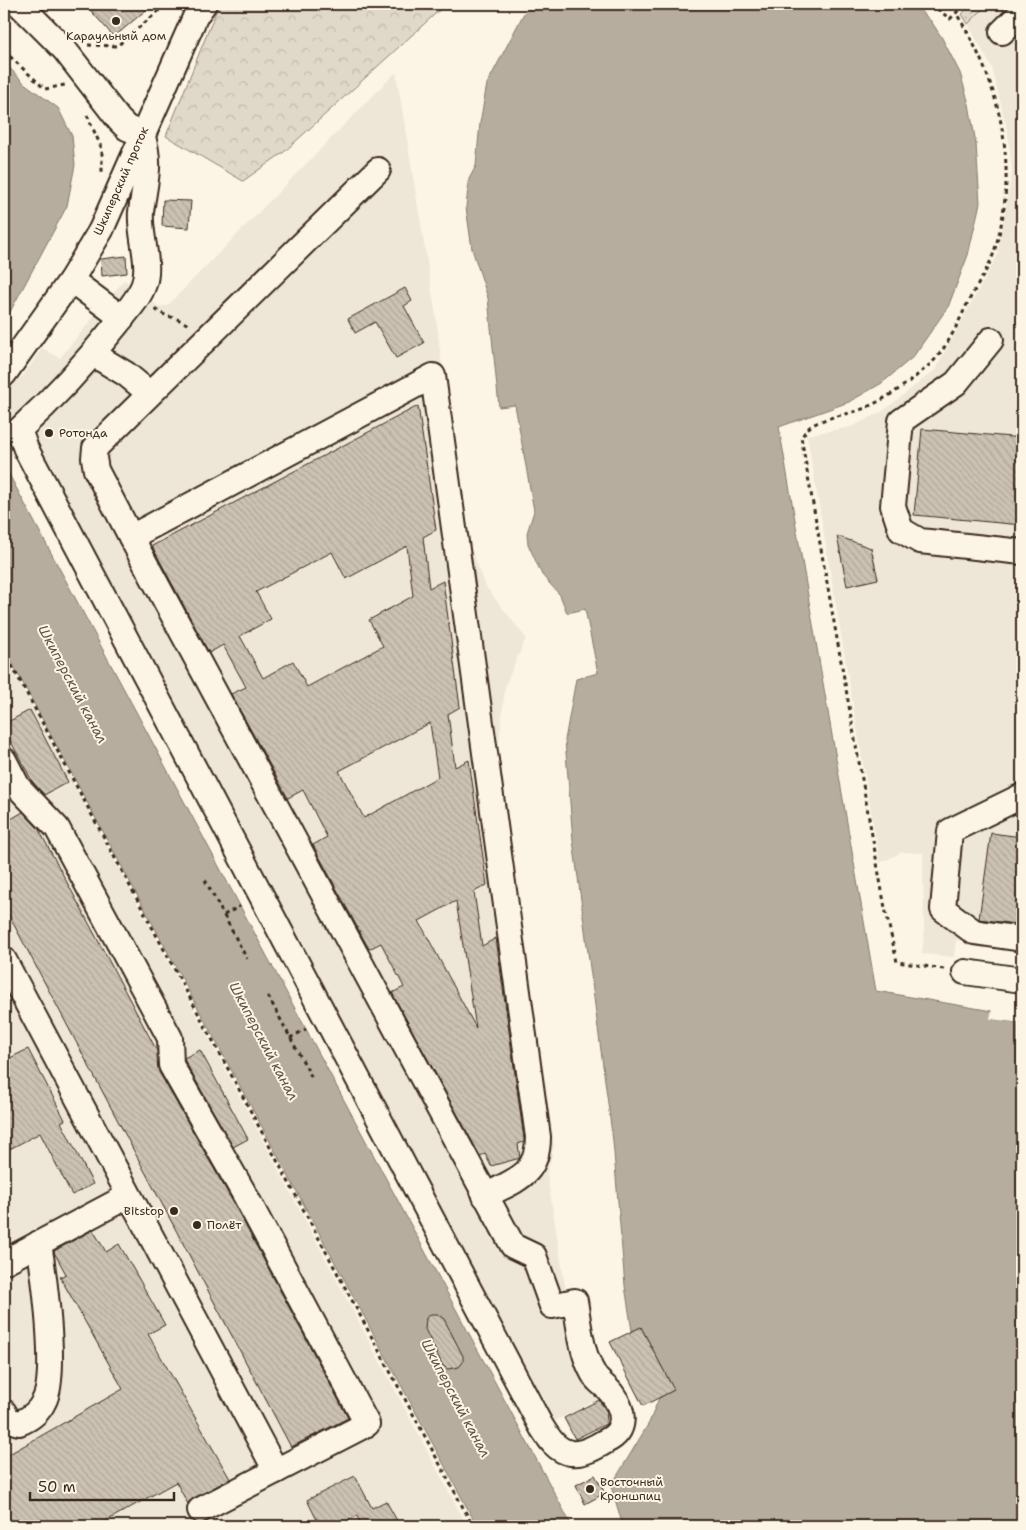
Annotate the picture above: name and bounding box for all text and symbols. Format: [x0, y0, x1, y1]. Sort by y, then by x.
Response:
marker: Караульный дом [110, 15, 122, 27]
place label: Караульный дом [66, 28, 166, 44]
street label: Шкиперский проток [90, 123, 152, 238]
place label: Ротонда [59, 425, 108, 441]
marker: Ротонда [43, 427, 55, 439]
water label: Шкиперский канал [34, 622, 112, 747]
water label: Шкиперский канал [225, 979, 303, 1104]
place label: Bitstop [124, 1203, 164, 1219]
marker: Bitstop [168, 1205, 180, 1217]
place label: Полёт [207, 1217, 242, 1233]
marker: Полёт [191, 1219, 203, 1231]
water label: Шкиперский канал [417, 1336, 495, 1461]
scale bar [30, 1470, 174, 1502]
place label: Восточный Кроншпиц [600, 1474, 663, 1504]
text: 50 m [38, 1477, 76, 1497]
marker: Восточный Кроншпиц [584, 1483, 596, 1495]

